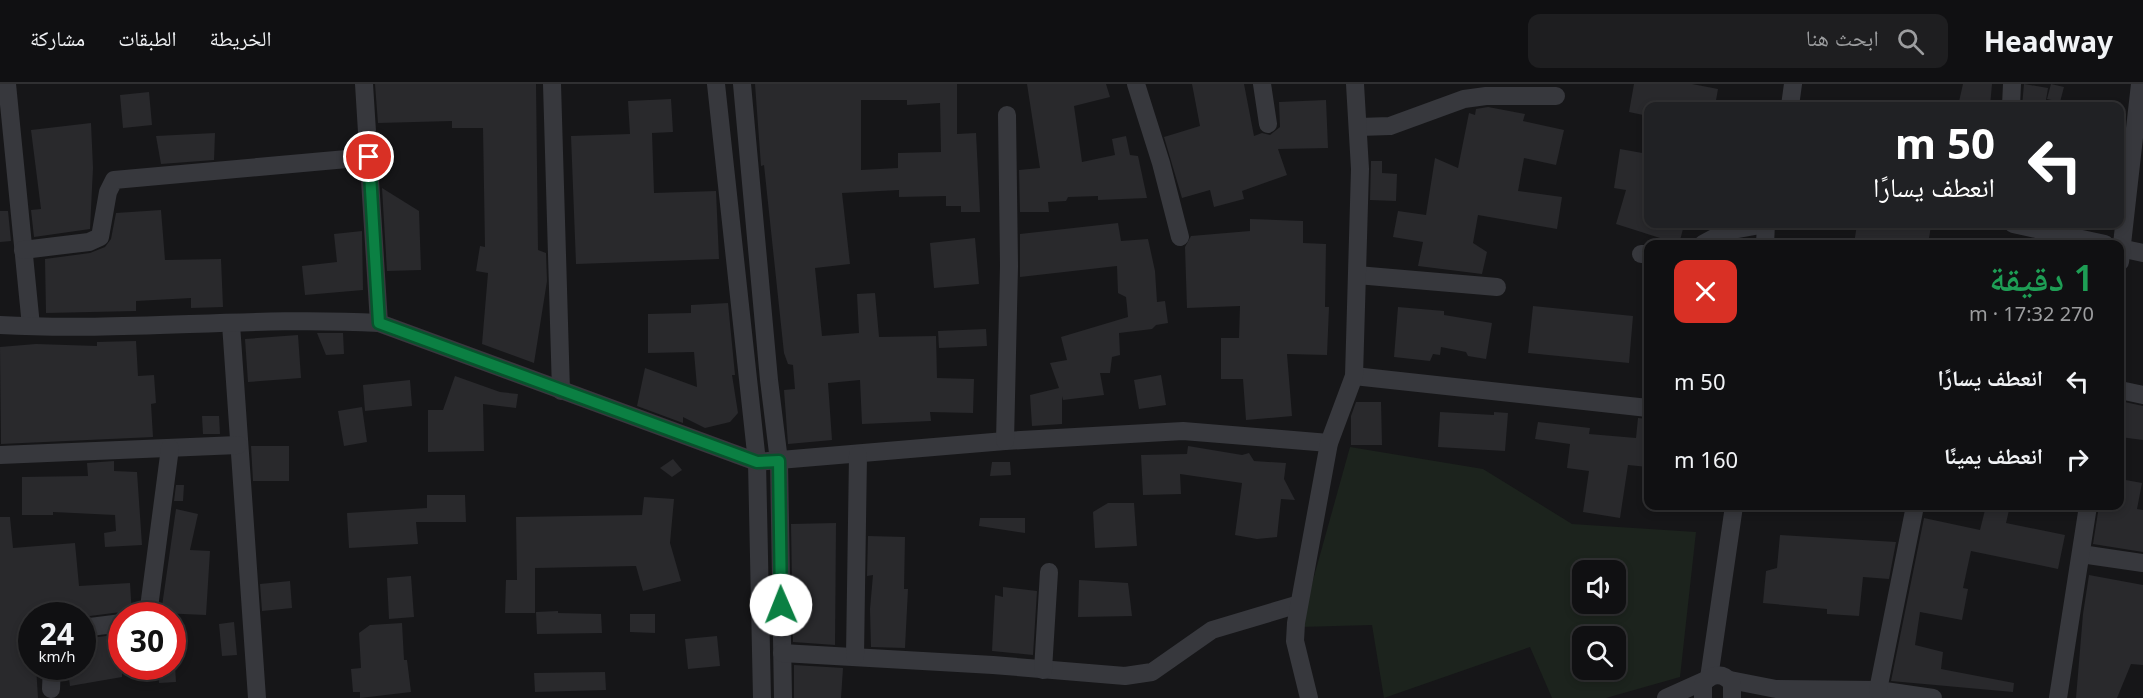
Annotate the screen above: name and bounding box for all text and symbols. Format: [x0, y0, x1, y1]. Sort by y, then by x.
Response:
search box [1528, 14, 1948, 68]
text: ابحث هنا [1806, 22, 1879, 52]
text: Headway [1984, 22, 2113, 60]
text: مشاركة [30, 24, 85, 52]
text: الطبقات [118, 24, 177, 52]
text: الخريطة [210, 24, 271, 52]
icon: search [1894, 25, 1927, 58]
text: 50 m [1895, 114, 1995, 171]
icon: left [2016, 126, 2094, 204]
pin [343, 131, 394, 182]
icon: arrive [352, 140, 385, 173]
text: انعطف يسارًا [1873, 168, 1995, 205]
text: 1 دقيقة [1989, 253, 2094, 302]
button: close [1674, 260, 1737, 323]
text: 270 m · 17:32 [1969, 300, 2094, 327]
text: انعطف يسارًا [1938, 362, 2043, 392]
icon: left [2061, 365, 2094, 398]
text: 50 m [1674, 366, 1725, 396]
text: انعطف يمينًا [1944, 440, 2043, 470]
icon: right [2061, 443, 2094, 476]
text: 160 m [1674, 444, 1738, 474]
map controls [1572, 560, 1626, 680]
button: sound [1572, 560, 1626, 614]
position arrow [749, 573, 813, 637]
speed limit sign: 30 [108, 602, 186, 680]
text: 24 [40, 613, 74, 654]
button: search [1572, 626, 1626, 680]
text: km/h [39, 646, 75, 666]

